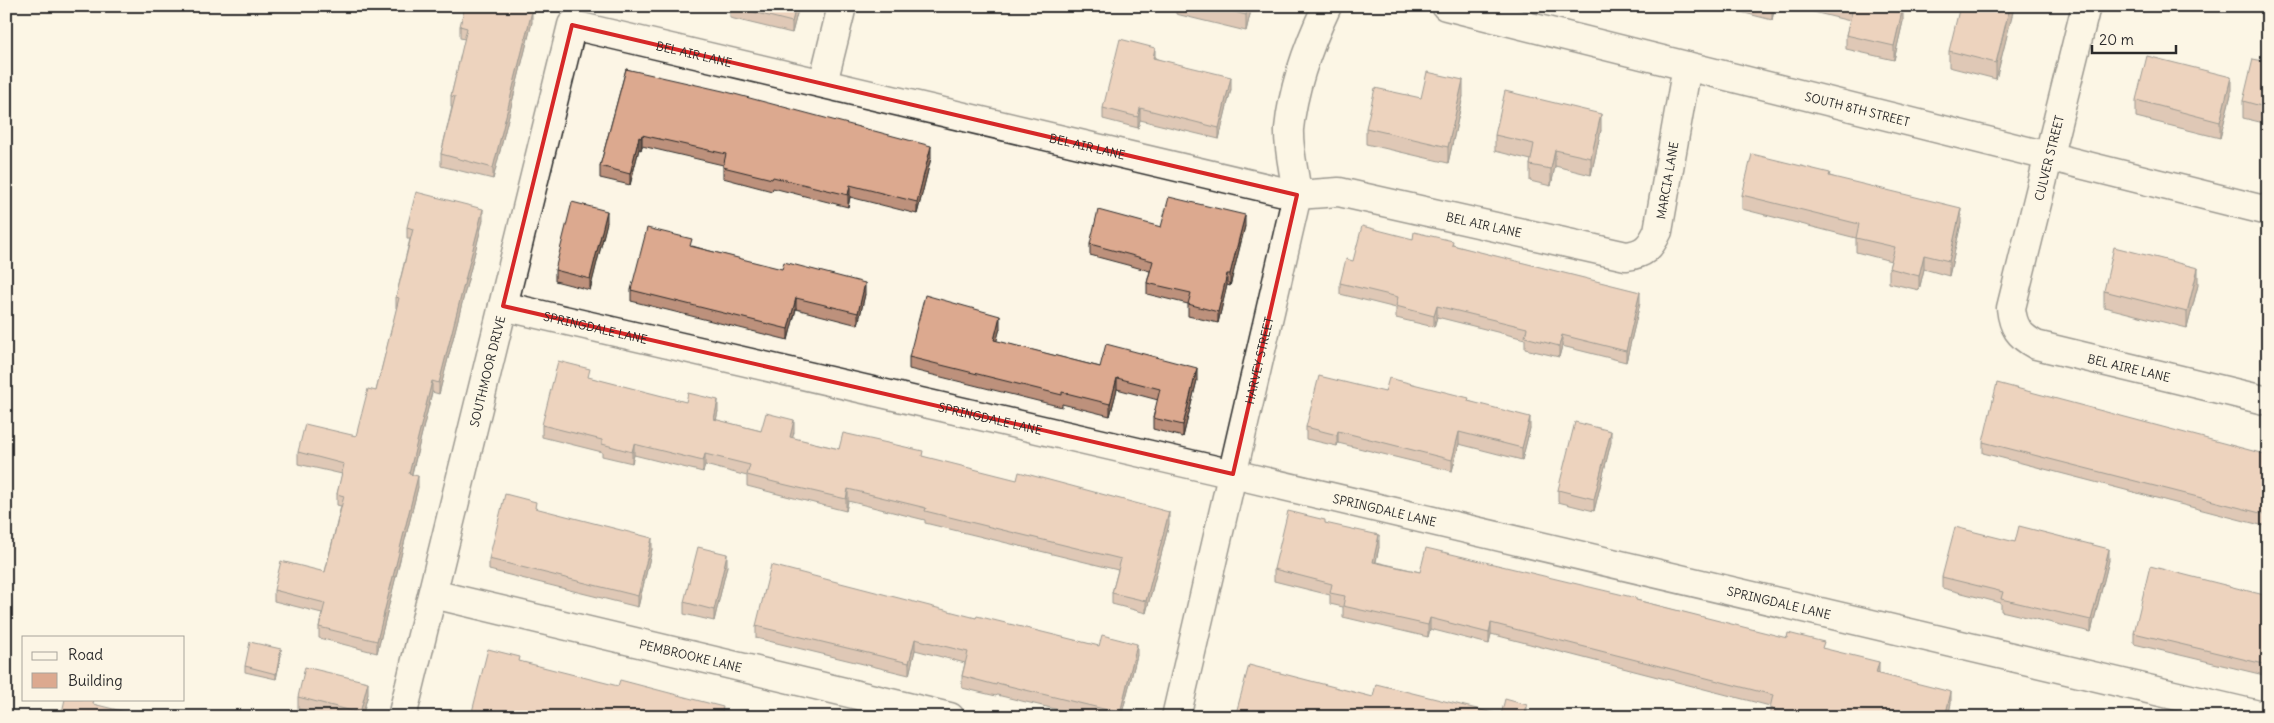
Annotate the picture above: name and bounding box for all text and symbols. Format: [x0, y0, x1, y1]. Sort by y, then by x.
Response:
scale bar [2092, 22, 2175, 54]
text: 20 m [2099, 30, 2134, 49]
street label: BEL AIR LANE [655, 37, 733, 70]
street label: SOUTH 8TH STREET [1803, 88, 1911, 129]
street label: CULVER STREET [2031, 114, 2067, 202]
street label: BEL AIR LANE [1048, 130, 1127, 162]
street label: MARCIA LANE [1653, 140, 1681, 220]
street label: BEL AIR LANE [1445, 209, 1523, 240]
street label: SPRINGDALE LANE [542, 308, 649, 347]
street label: SOUTHMOOR DRIVE [466, 314, 508, 428]
street label: HARVEY STREET [1241, 315, 1276, 406]
street label: BEL AIRE LANE [2086, 350, 2172, 385]
street label: SPRINGDALE LANE [937, 399, 1044, 437]
street label: SPRINGDALE LANE [1331, 490, 1438, 529]
street label: SPRINGDALE LANE [1726, 583, 1832, 622]
legend [22, 636, 185, 700]
street label: PEMBROOKE LANE [638, 636, 744, 675]
text: Road [68, 645, 103, 664]
text: Building [68, 671, 123, 690]

